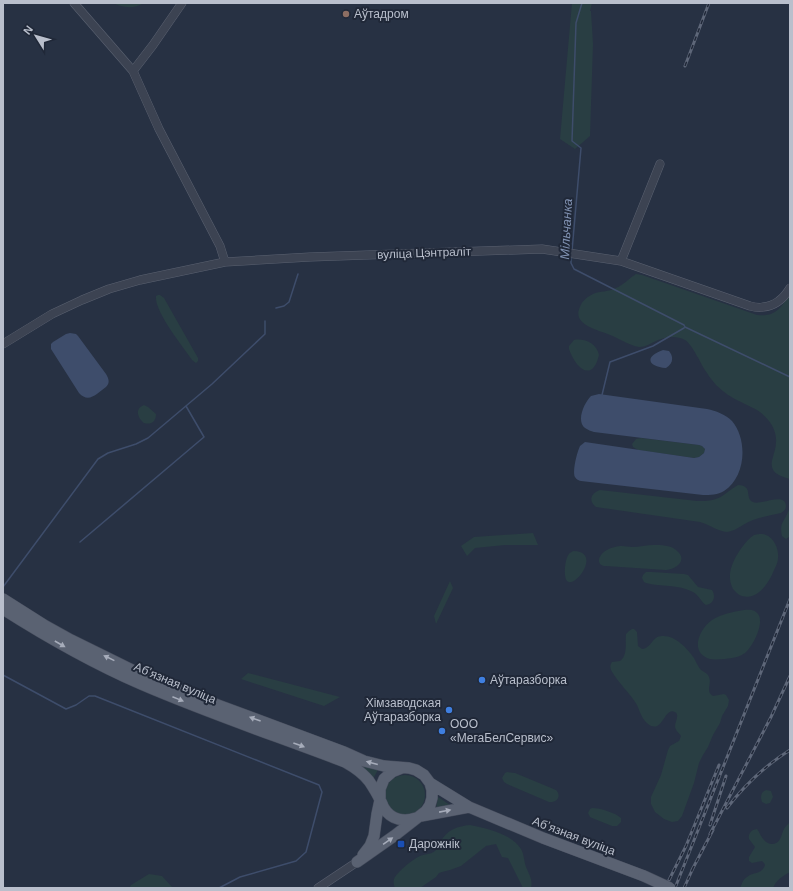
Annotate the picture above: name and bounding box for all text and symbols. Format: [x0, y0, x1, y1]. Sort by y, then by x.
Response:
place label: Аўтадром [354, 7, 409, 21]
marker: Аўтадром [341, 9, 351, 19]
north arrow [16, 16, 56, 56]
text: N [21, 23, 35, 37]
water label: Мільчанка [557, 198, 575, 260]
street label: вуліца Цэнтраліт [377, 244, 472, 262]
one-way arrow [54, 640, 66, 647]
one-way arrow [103, 655, 115, 661]
street label: Абʼязная вуліца [132, 659, 218, 707]
place label: Аўтаразборка [490, 673, 567, 687]
marker: Аўтаразборка [477, 675, 487, 685]
one-way arrow [172, 696, 184, 702]
place label: Хімзаводская Аўтаразборка [364, 696, 441, 724]
marker: Хімзаводская Аўтаразборка [444, 705, 454, 715]
one-way arrow [248, 715, 260, 721]
place label: ООО «МегаБелСервис» [450, 717, 554, 745]
marker: ООО «МегаБелСервис» [437, 726, 447, 736]
one-way arrow [294, 742, 306, 748]
one-way arrow [366, 760, 378, 766]
one-way arrow [439, 808, 451, 814]
street label: Абʼязная вуліца [531, 814, 618, 858]
one-way arrow [382, 837, 393, 845]
place label: Дарожнік [409, 837, 460, 851]
marker: Дарожнік [396, 839, 406, 849]

